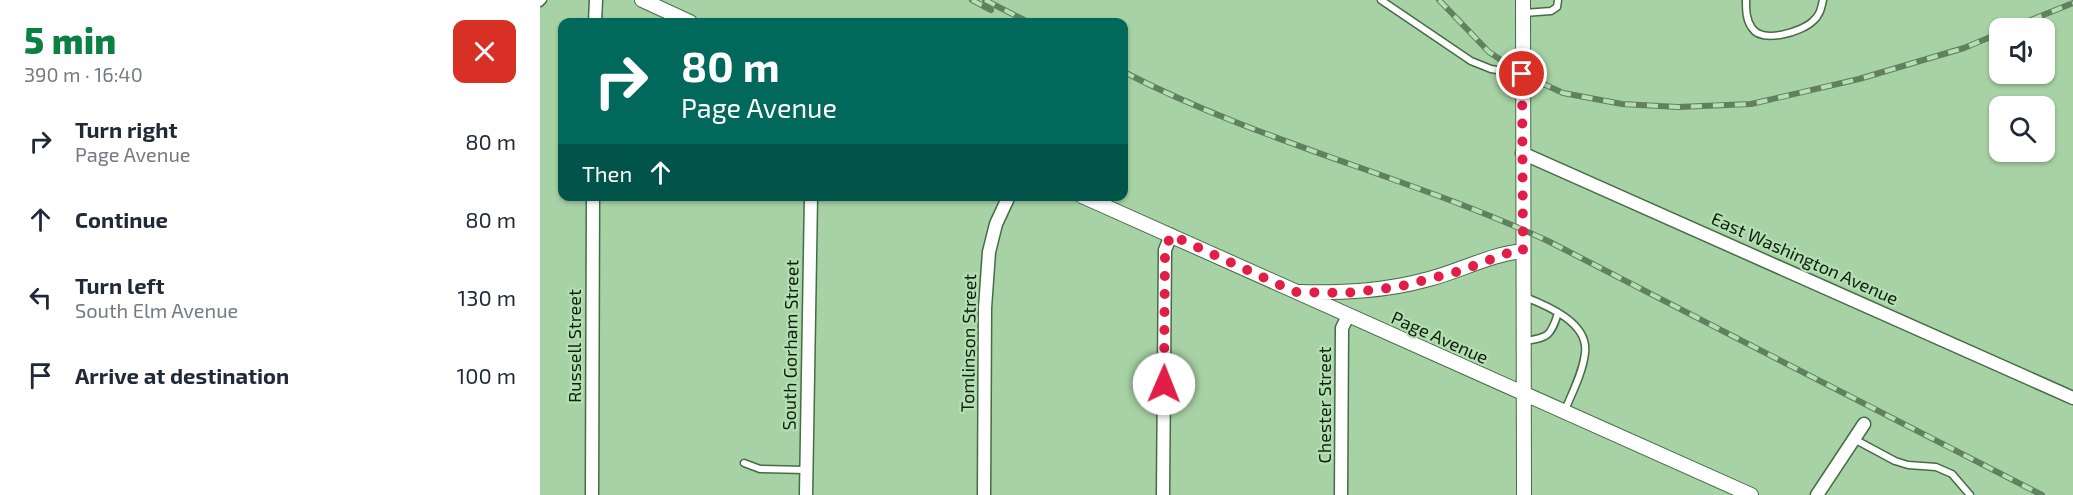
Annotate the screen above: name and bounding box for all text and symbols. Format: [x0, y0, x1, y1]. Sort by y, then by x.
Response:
text: 5 min [24, 18, 116, 61]
map controls [1989, 18, 2055, 162]
button: sound [1989, 18, 2055, 84]
button: close [453, 20, 516, 83]
text: 80 m [681, 40, 780, 90]
icon: right [582, 42, 660, 120]
pin [1496, 48, 1547, 99]
icon: arrive [1505, 57, 1538, 90]
text: 390 m · 16:40 [24, 62, 143, 86]
text: Page Avenue [681, 91, 837, 123]
button: search [1989, 96, 2055, 162]
text: Turn right [75, 116, 177, 142]
icon: right [24, 125, 57, 158]
text: 80 m [465, 128, 516, 154]
text: Page Avenue [75, 142, 191, 166]
icon: ahead [644, 156, 677, 189]
text: Then [582, 160, 632, 186]
icon: ahead [24, 203, 57, 236]
text: Continue [75, 206, 168, 232]
text: 80 m [465, 206, 516, 232]
street label: East Washington Avenue [1708, 207, 1902, 309]
street label: South Gorham Street [778, 259, 802, 431]
text: Turn left [75, 272, 164, 298]
street label: Tomlinson Street [956, 273, 980, 412]
icon: left [24, 281, 57, 314]
text: 130 m [458, 284, 516, 310]
street label: Russell Street [563, 289, 585, 403]
text: South Elm Avenue [75, 298, 238, 322]
street label: Page Avenue [1388, 306, 1492, 368]
street label: Chester Street [1313, 346, 1335, 463]
position arrow [1132, 352, 1196, 416]
icon: arrive [24, 359, 57, 392]
text: Arrive at destination [75, 362, 289, 388]
text: 100 m [457, 362, 516, 388]

